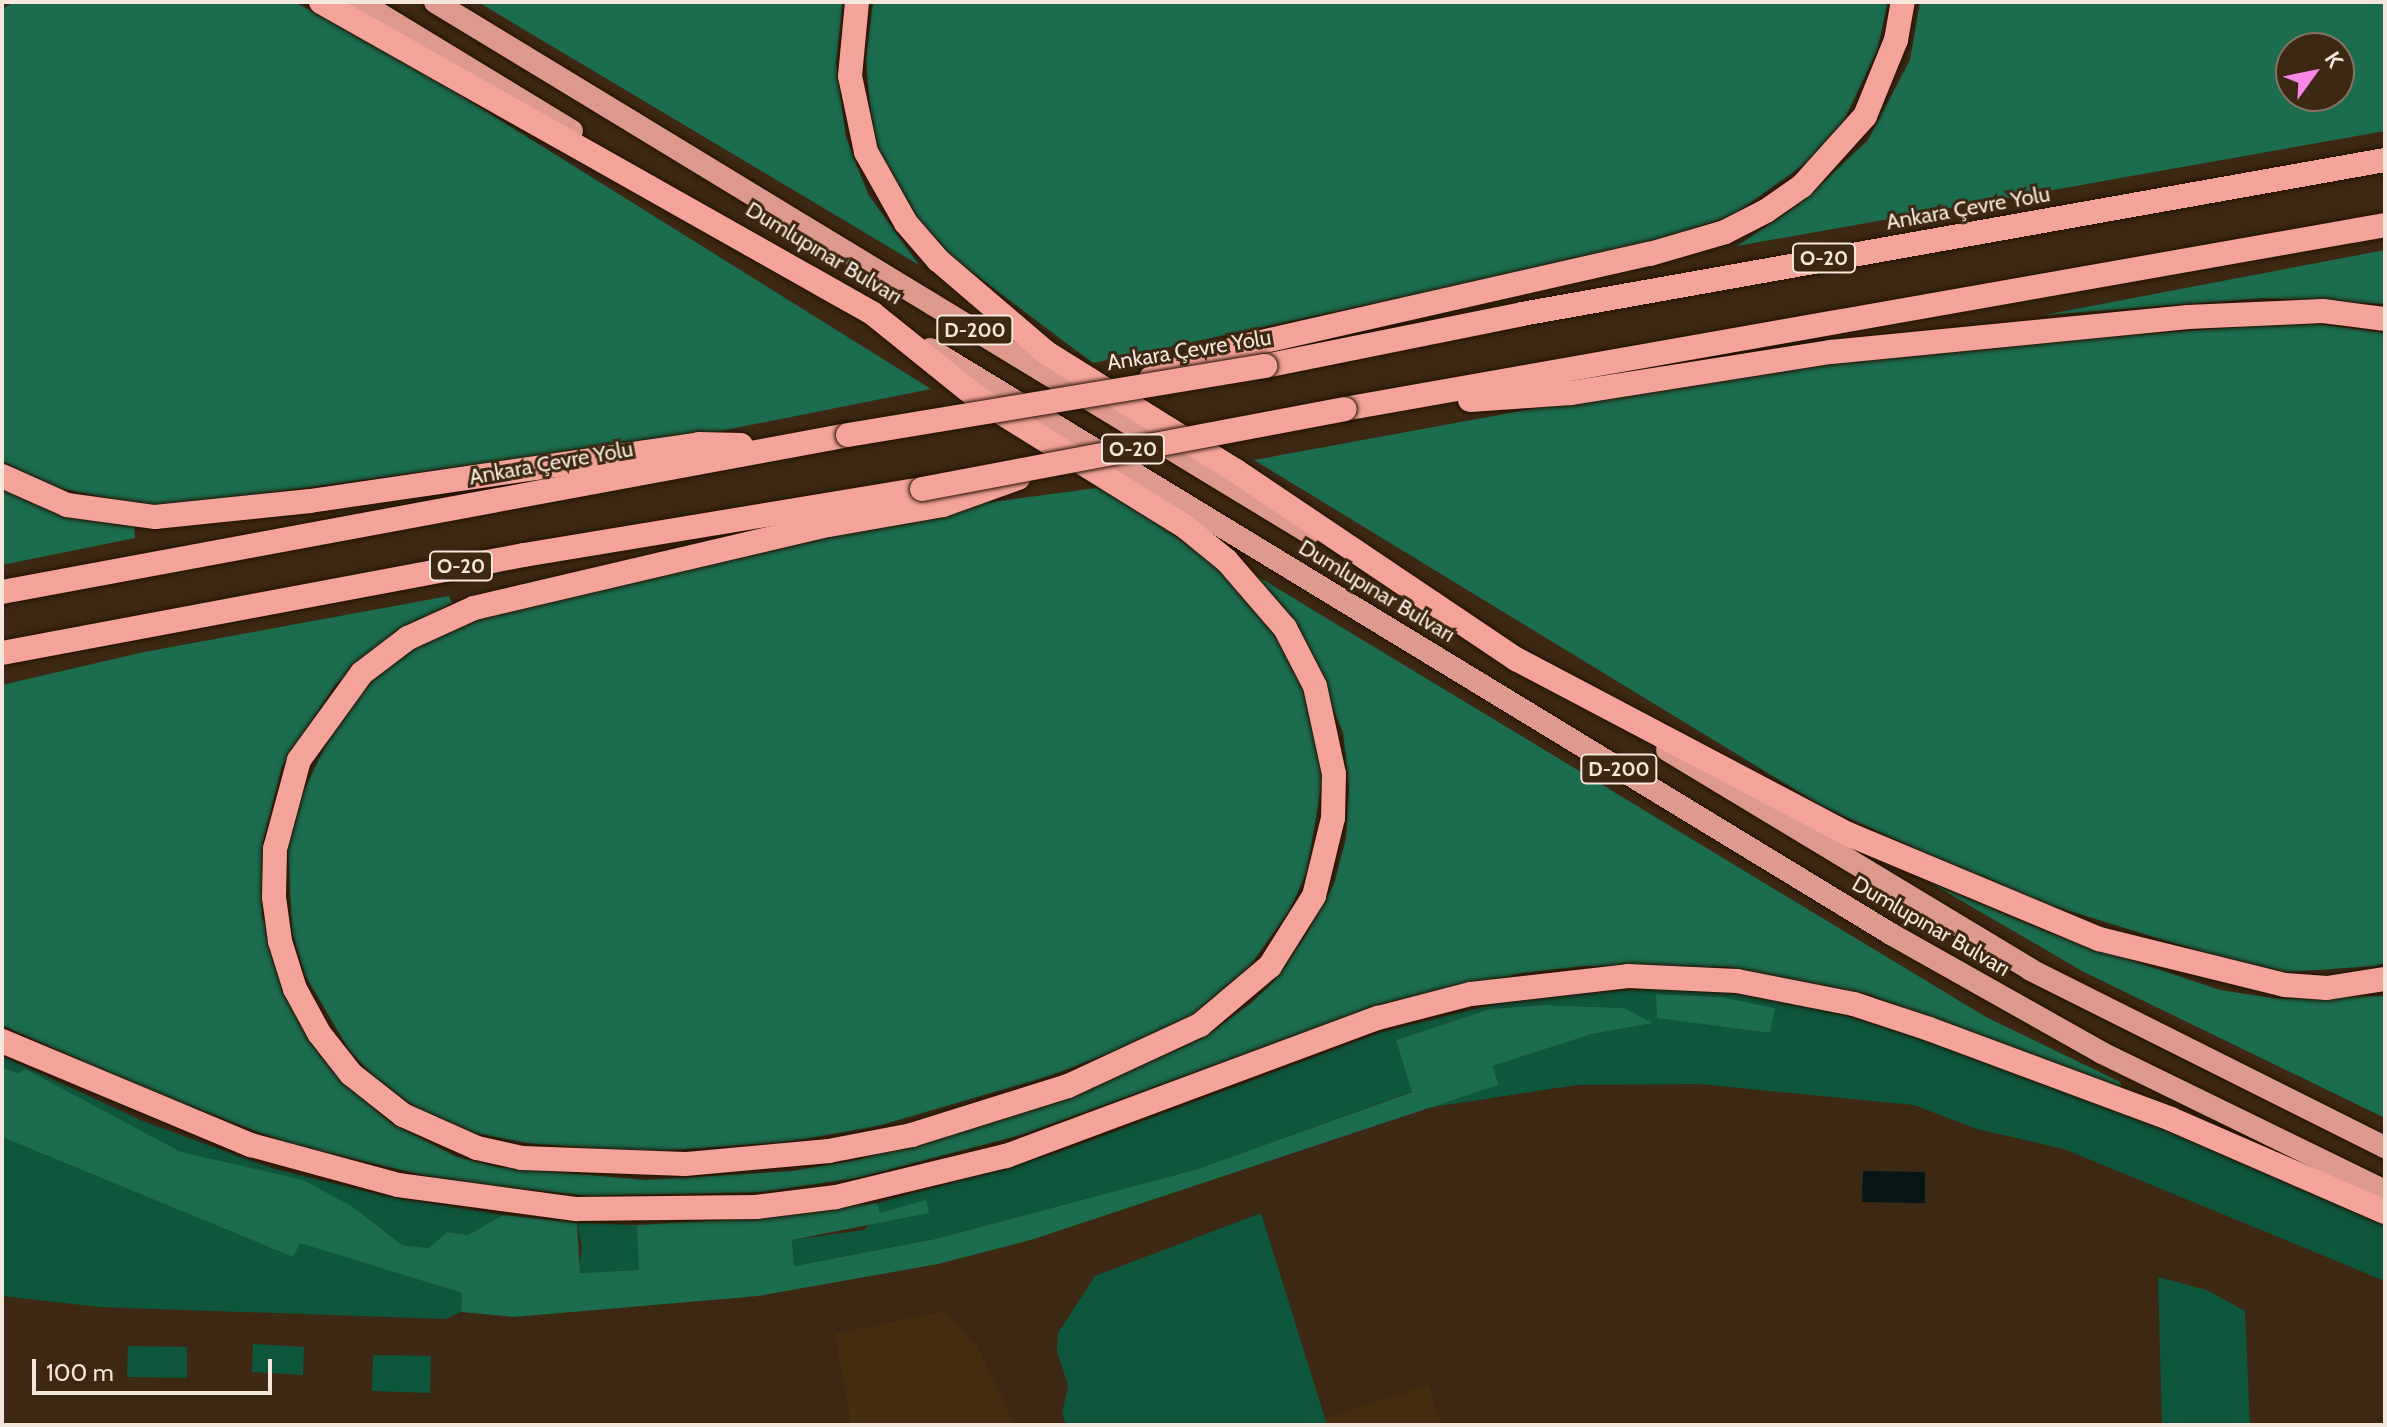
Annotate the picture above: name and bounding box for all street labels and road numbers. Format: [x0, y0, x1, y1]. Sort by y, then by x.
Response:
street label: Ankara Çevre Yolu [1884, 181, 2052, 235]
street label: Dumlupınar Bulvarı [741, 196, 907, 310]
road number: O-20 [1790, 242, 1858, 274]
road number: D-200 [935, 314, 1015, 346]
street label: Ankara Çevre Yolu [1105, 324, 1273, 376]
road number: O-20 [1099, 433, 1167, 465]
street label: Ankara Çevre Yolu [467, 436, 635, 490]
street label: Dumlupınar Bulvarı [1294, 534, 1460, 648]
road number: O-20 [427, 550, 495, 582]
road number: D-200 [1579, 753, 1659, 785]
street label: Dumlupınar Bulvarı [1848, 870, 2014, 982]

